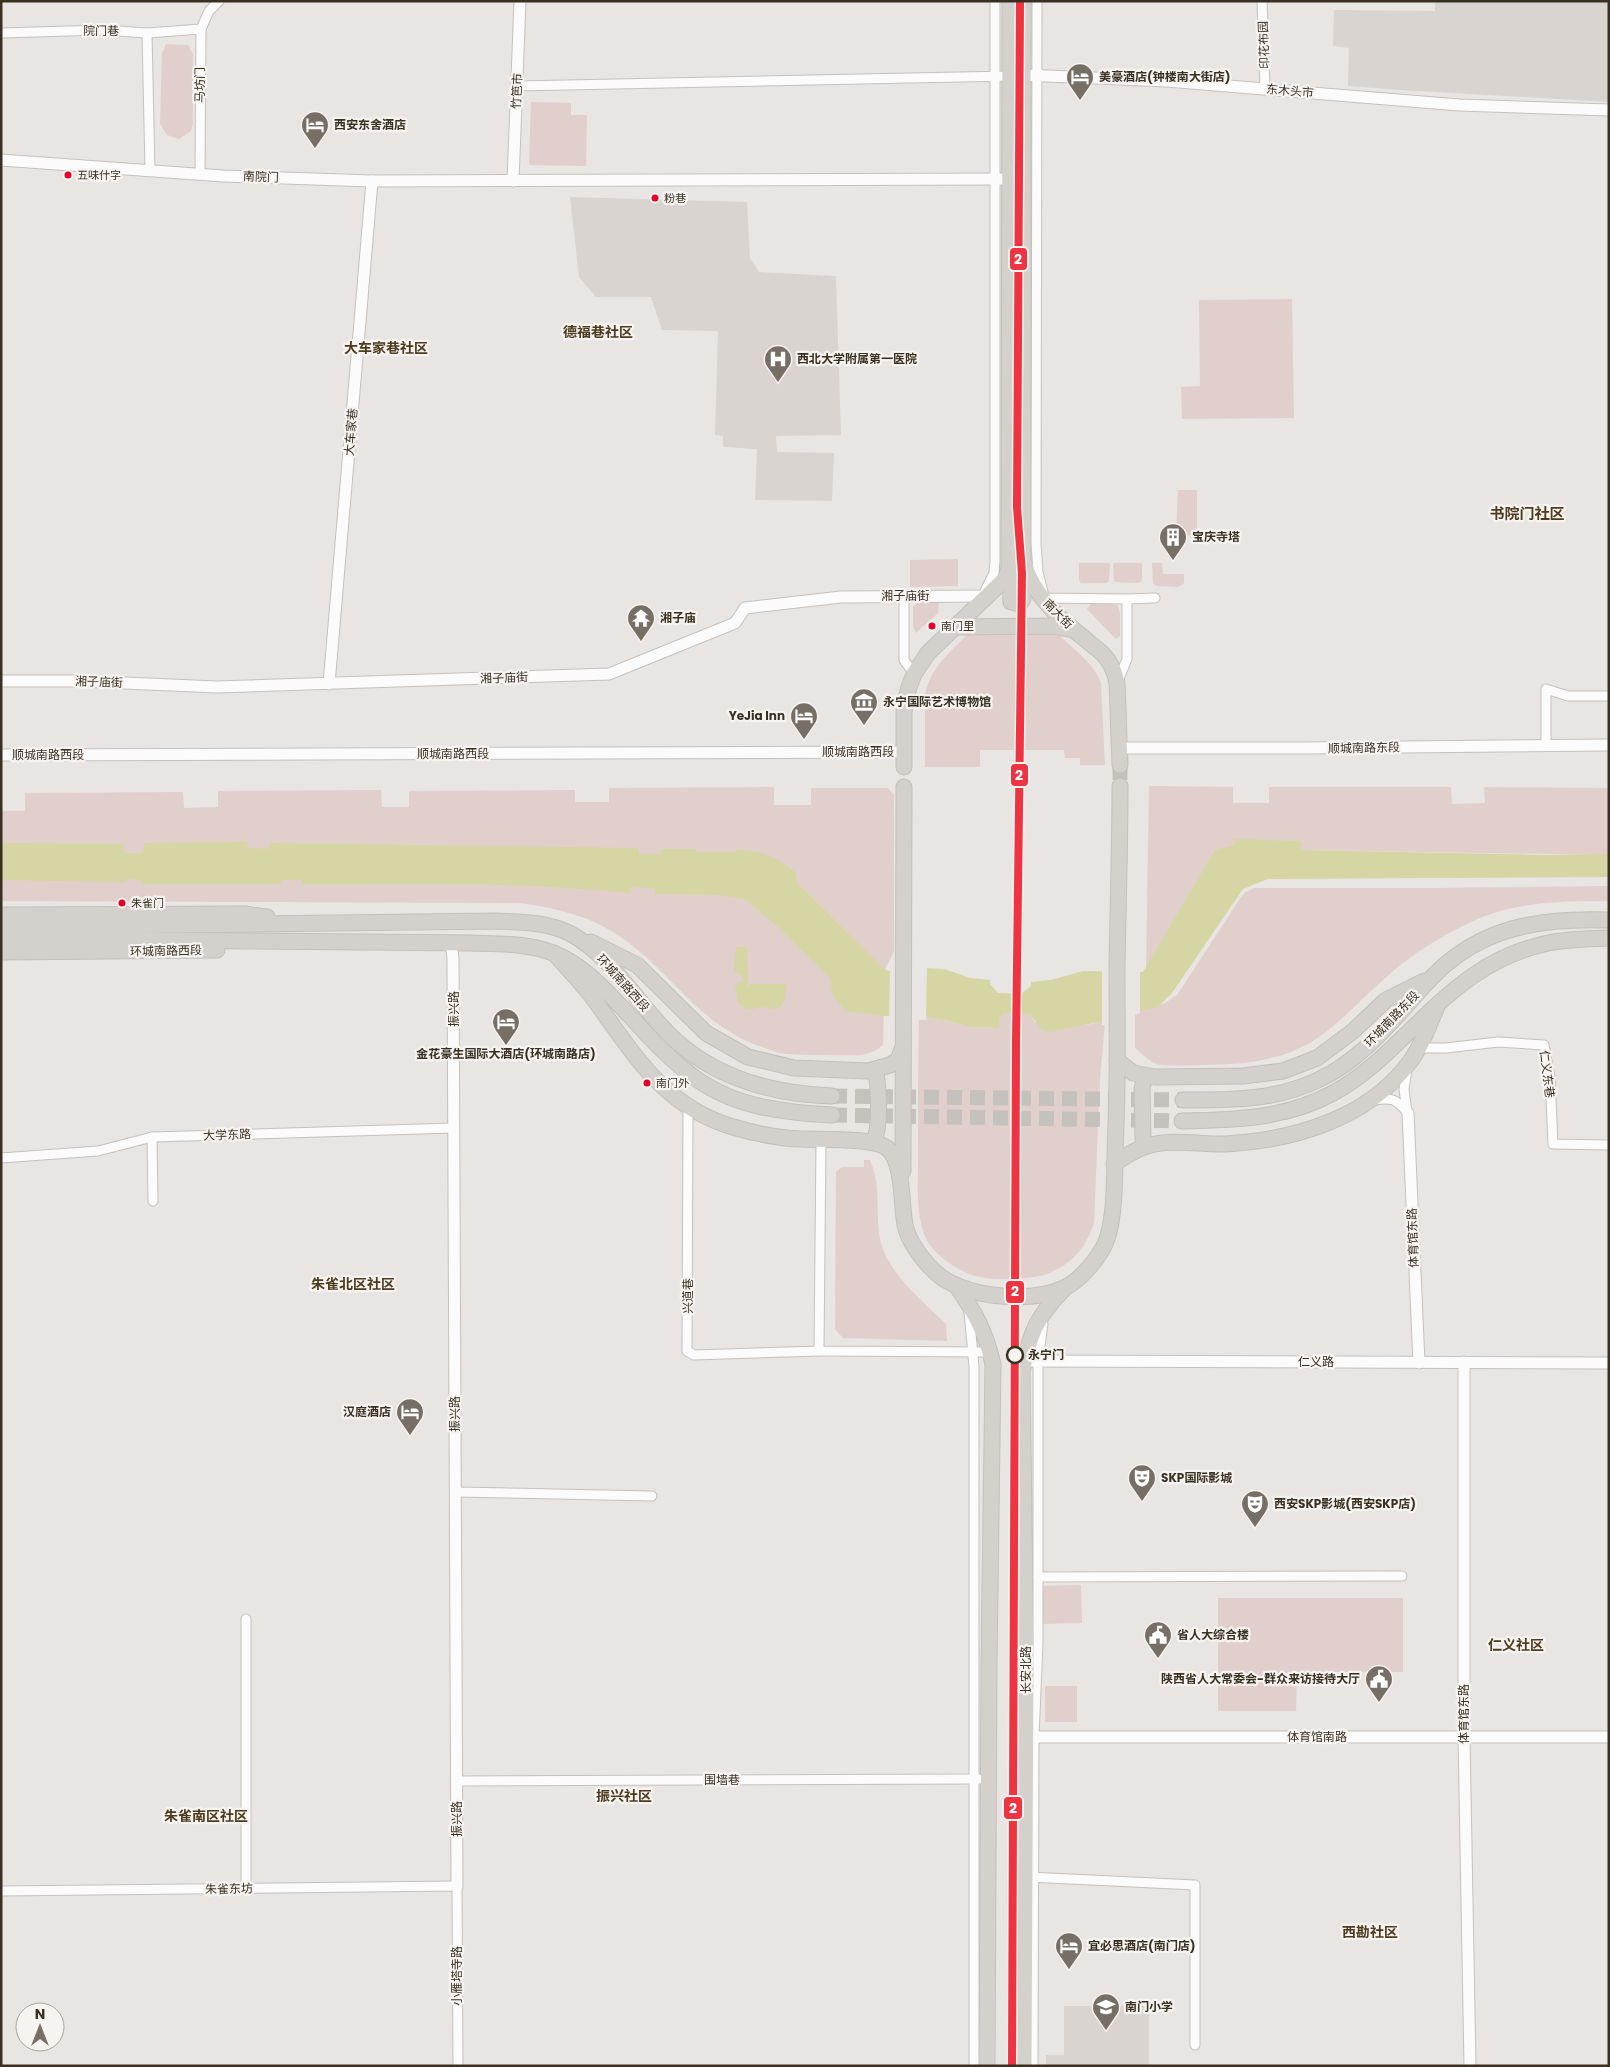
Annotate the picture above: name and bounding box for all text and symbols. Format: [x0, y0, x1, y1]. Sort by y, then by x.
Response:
street label: 印花布园 [1254, 21, 1273, 69]
street label: 院门巷 [83, 22, 119, 39]
hotel icon: 美豪酒店(钟楼南大街店) [1065, 62, 1095, 101]
street label: 马坊门 [191, 67, 208, 103]
place label: 美豪酒店(钟楼南大街店) [1099, 68, 1230, 85]
street label: 竹笆市 [507, 73, 526, 109]
street label: 东木头市 [1265, 80, 1315, 101]
hotel icon: 西安东舍酒店 [300, 110, 330, 149]
place label: 西安东舍酒店 [334, 116, 406, 133]
place label: 五味什字 [77, 167, 121, 183]
street label: 南院门 [243, 167, 279, 186]
marker: 五味什字 [63, 170, 73, 180]
place label: 粉巷 [664, 190, 686, 206]
marker: 粉巷 [650, 193, 660, 203]
line badge: 2 [1009, 247, 1028, 271]
text: 2 [1014, 249, 1022, 269]
district label: 德福巷社区 [563, 322, 633, 342]
district label: 大车家巷社区 [344, 338, 428, 358]
hospital icon: 西北大学附属第一医院 [763, 344, 793, 383]
place label: 西北大学附属第一医院 [797, 350, 917, 367]
street label: 大车家巷 [340, 407, 361, 457]
district label: 书院门社区 [1489, 503, 1565, 524]
building icon: 宝庆寺塔 [1158, 522, 1188, 561]
place label: 宝庆寺塔 [1192, 528, 1240, 545]
street label: 湘子庙街 [881, 587, 929, 604]
street label: 南大街 [1040, 595, 1077, 632]
temple icon: 湘子庙 [626, 603, 656, 642]
place label: 湘子庙 [660, 609, 696, 626]
place label: 南门里 [941, 618, 974, 634]
marker: 南门里 [927, 621, 937, 631]
street label: 湘子庙街 [480, 668, 528, 687]
street label: 湘子庙街 [75, 672, 123, 691]
museum icon: 永宁国际艺术博物馆 [849, 687, 879, 726]
place label: 永宁国际艺术博物馆 [883, 693, 991, 710]
hotel icon: YeJia Inn [789, 701, 819, 740]
place label: YeJia Inn [729, 707, 785, 724]
street label: 顺城南路东段 [1328, 738, 1400, 757]
street label: 顺城南路西段 [822, 743, 894, 760]
street label: 顺城南路西段 [417, 745, 489, 762]
street label: 顺城南路西段 [12, 746, 84, 763]
line badge: 2 [1010, 763, 1029, 787]
text: 2 [1015, 765, 1023, 785]
place label: 朱雀门 [131, 895, 164, 911]
marker: 朱雀门 [117, 898, 127, 908]
street label: 环城南路西段 [130, 941, 202, 960]
street label: 环城南路西段 [593, 950, 654, 1015]
street label: 环城南路东段 [1361, 987, 1423, 1050]
street label: 振兴路 [445, 991, 462, 1027]
hotel icon: 金花豪生国际大酒店(环城南路店) [491, 1007, 521, 1046]
place label: 金花豪生国际大酒店(环城南路店) [416, 1045, 596, 1062]
street label: 仁义东巷 [1536, 1049, 1559, 1099]
place label: 南门外 [656, 1075, 689, 1091]
marker: 南门外 [642, 1078, 652, 1088]
street label: 大学东路 [203, 1125, 251, 1144]
street label: 体育馆东路 [1403, 1208, 1422, 1268]
district label: 朱雀北区社区 [311, 1274, 395, 1294]
street label: 兴道巷 [679, 1278, 696, 1314]
line badge: 2 [1005, 1280, 1025, 1304]
text: 2 [1011, 1281, 1019, 1301]
marker: 永宁门 [1006, 1346, 1024, 1364]
place label: 永宁门 [1028, 1346, 1064, 1363]
street label: 仁义路 [1298, 1353, 1334, 1370]
street label: 振兴路 [446, 1396, 463, 1432]
hotel icon: 汉庭酒店 [395, 1397, 425, 1436]
place label: 汉庭酒店 [343, 1403, 391, 1420]
theatre icon: SKP国际影城 [1127, 1463, 1157, 1502]
place label: SKP国际影城 [1161, 1469, 1232, 1486]
theatre icon: 西安SKP影城(西安SKP店) [1240, 1489, 1270, 1528]
place label: 西安SKP影城(西安SKP店) [1274, 1495, 1416, 1512]
public building icon: 省人大综合楼 [1143, 1620, 1173, 1659]
place label: 省人大综合楼 [1177, 1626, 1249, 1643]
district label: 仁义社区 [1488, 1635, 1544, 1655]
street label: 长安北路 [1017, 1646, 1034, 1694]
public building icon: 陕西省人大常委会-群众来访接待大厅 [1364, 1664, 1394, 1703]
place label: 陕西省人大常委会-群众来访接待大厅 [1161, 1670, 1360, 1687]
street label: 体育馆东路 [1455, 1684, 1472, 1744]
street label: 体育馆南路 [1287, 1728, 1347, 1745]
street label: 围墙巷 [704, 1771, 740, 1788]
district label: 振兴社区 [596, 1786, 652, 1806]
line badge: 2 [1003, 1796, 1023, 1820]
text: 2 [1009, 1798, 1017, 1818]
street label: 振兴路 [448, 1801, 465, 1837]
district label: 朱雀南区社区 [164, 1806, 248, 1826]
street label: 朱雀东坊 [205, 1880, 253, 1897]
district label: 西勘社区 [1342, 1922, 1398, 1942]
hotel icon: 宜必思酒店(南门店) [1054, 1931, 1084, 1970]
place label: 宜必思酒店(南门店) [1088, 1937, 1195, 1954]
street label: 小雁塔寺路 [448, 1946, 465, 2006]
school or university icon: 南门小学 [1091, 1992, 1121, 2031]
place label: 南门小学 [1125, 1998, 1173, 2015]
north arrow [15, 2002, 65, 2052]
text: N [35, 2004, 45, 2024]

